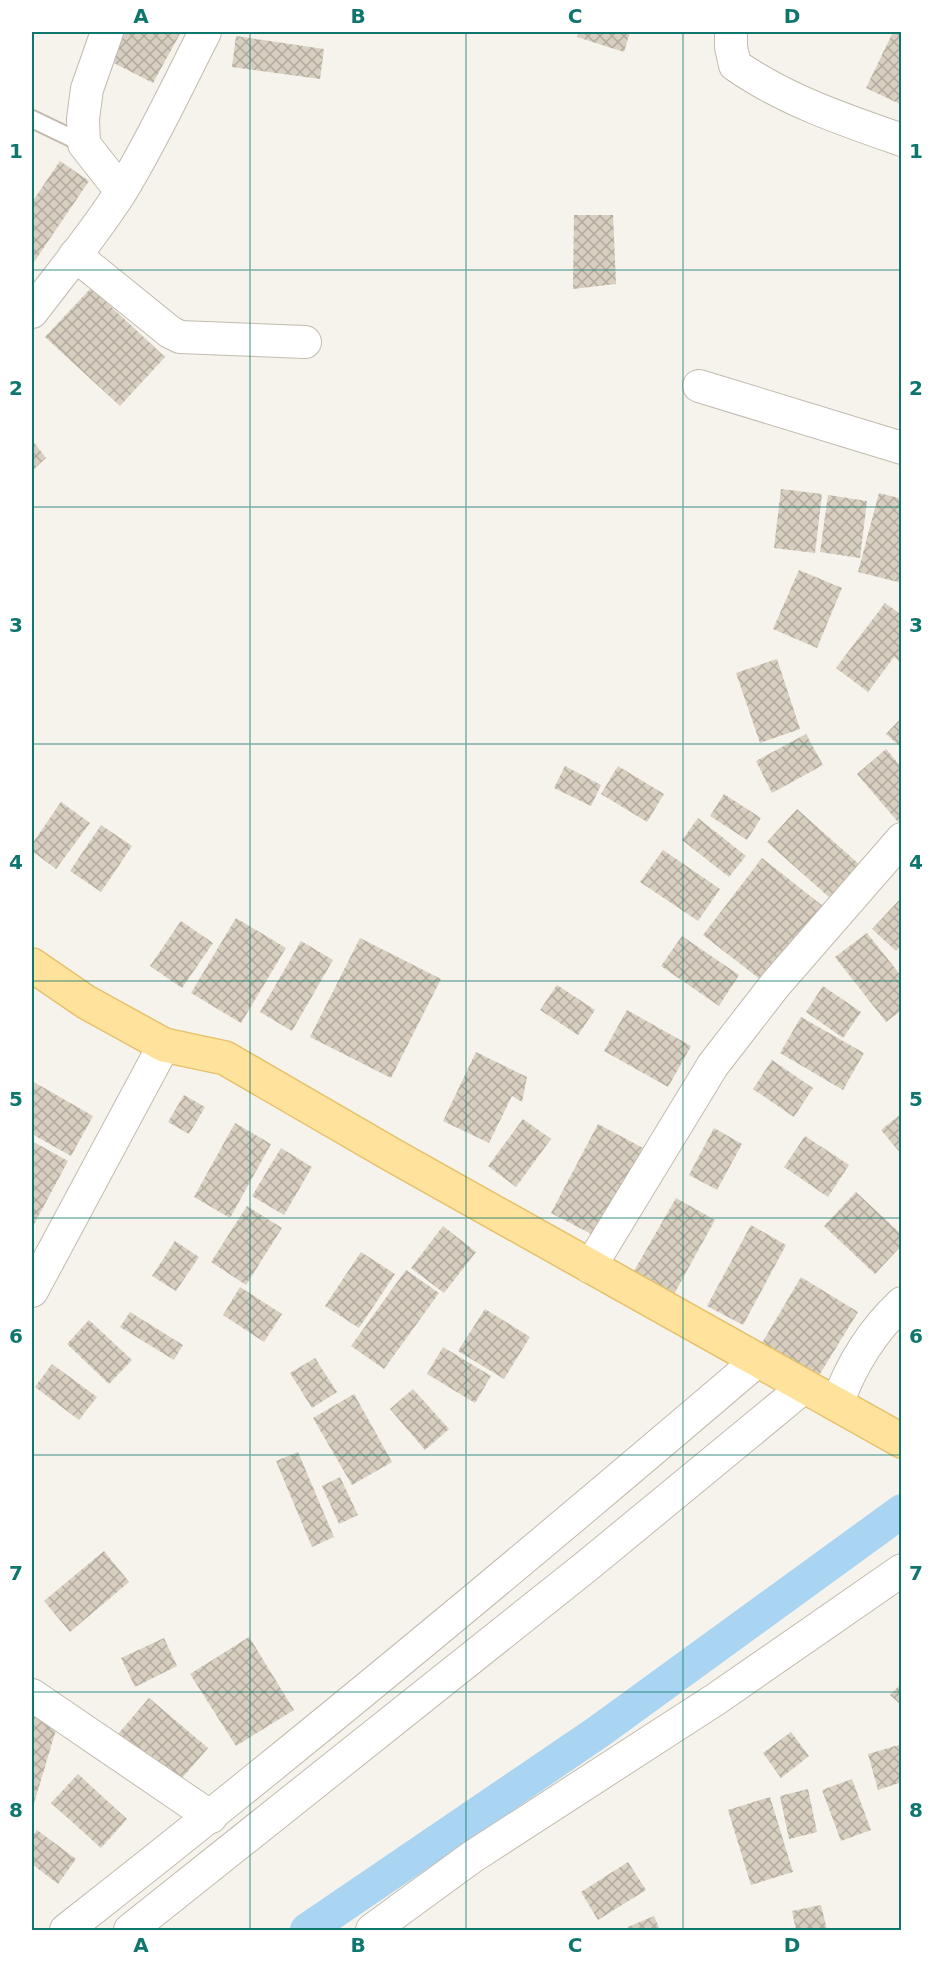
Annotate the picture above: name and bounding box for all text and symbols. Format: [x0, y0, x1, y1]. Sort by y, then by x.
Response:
text: A [133, 4, 149, 28]
text: B [350, 4, 366, 28]
text: C [568, 4, 582, 28]
text: D [784, 4, 800, 28]
text: 1 [9, 139, 23, 163]
text: 1 [909, 139, 923, 163]
text: 2 [9, 376, 23, 400]
text: 2 [909, 376, 923, 400]
text: 3 [9, 613, 23, 637]
text: 3 [909, 613, 923, 637]
text: 4 [9, 850, 23, 874]
text: 4 [909, 850, 923, 874]
text: 5 [9, 1087, 23, 1111]
text: 5 [909, 1087, 923, 1111]
text: 6 [9, 1324, 23, 1348]
text: 6 [909, 1324, 923, 1348]
text: 7 [9, 1561, 23, 1585]
text: 7 [909, 1561, 923, 1585]
text: 8 [9, 1798, 23, 1822]
text: 8 [909, 1798, 923, 1822]
text: A [133, 1933, 149, 1957]
text: B [350, 1933, 366, 1957]
text: C [568, 1933, 582, 1957]
text: D [784, 1933, 800, 1957]

